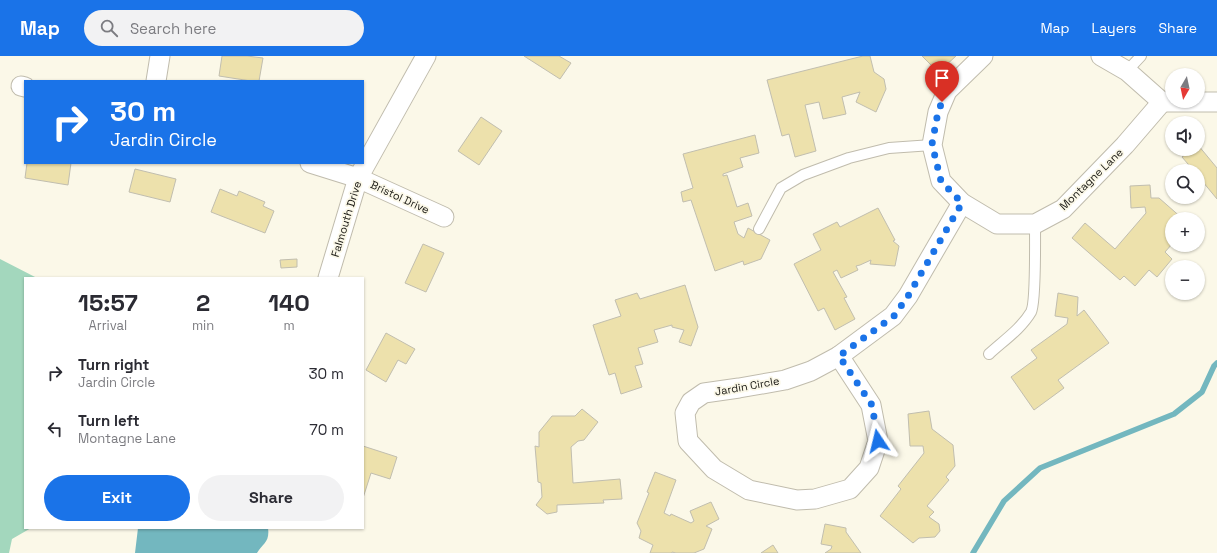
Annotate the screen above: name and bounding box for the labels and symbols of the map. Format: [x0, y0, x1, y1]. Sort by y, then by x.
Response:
pin [925, 61, 959, 102]
north arrow [1165, 68, 1205, 108]
street label: Montagne Lane [1056, 145, 1126, 213]
street label: Bristol Drive [368, 177, 432, 217]
street label: Falmouth Drive [328, 179, 364, 259]
street label: Jardin Circle [714, 373, 780, 399]
position arrow [857, 420, 899, 462]

